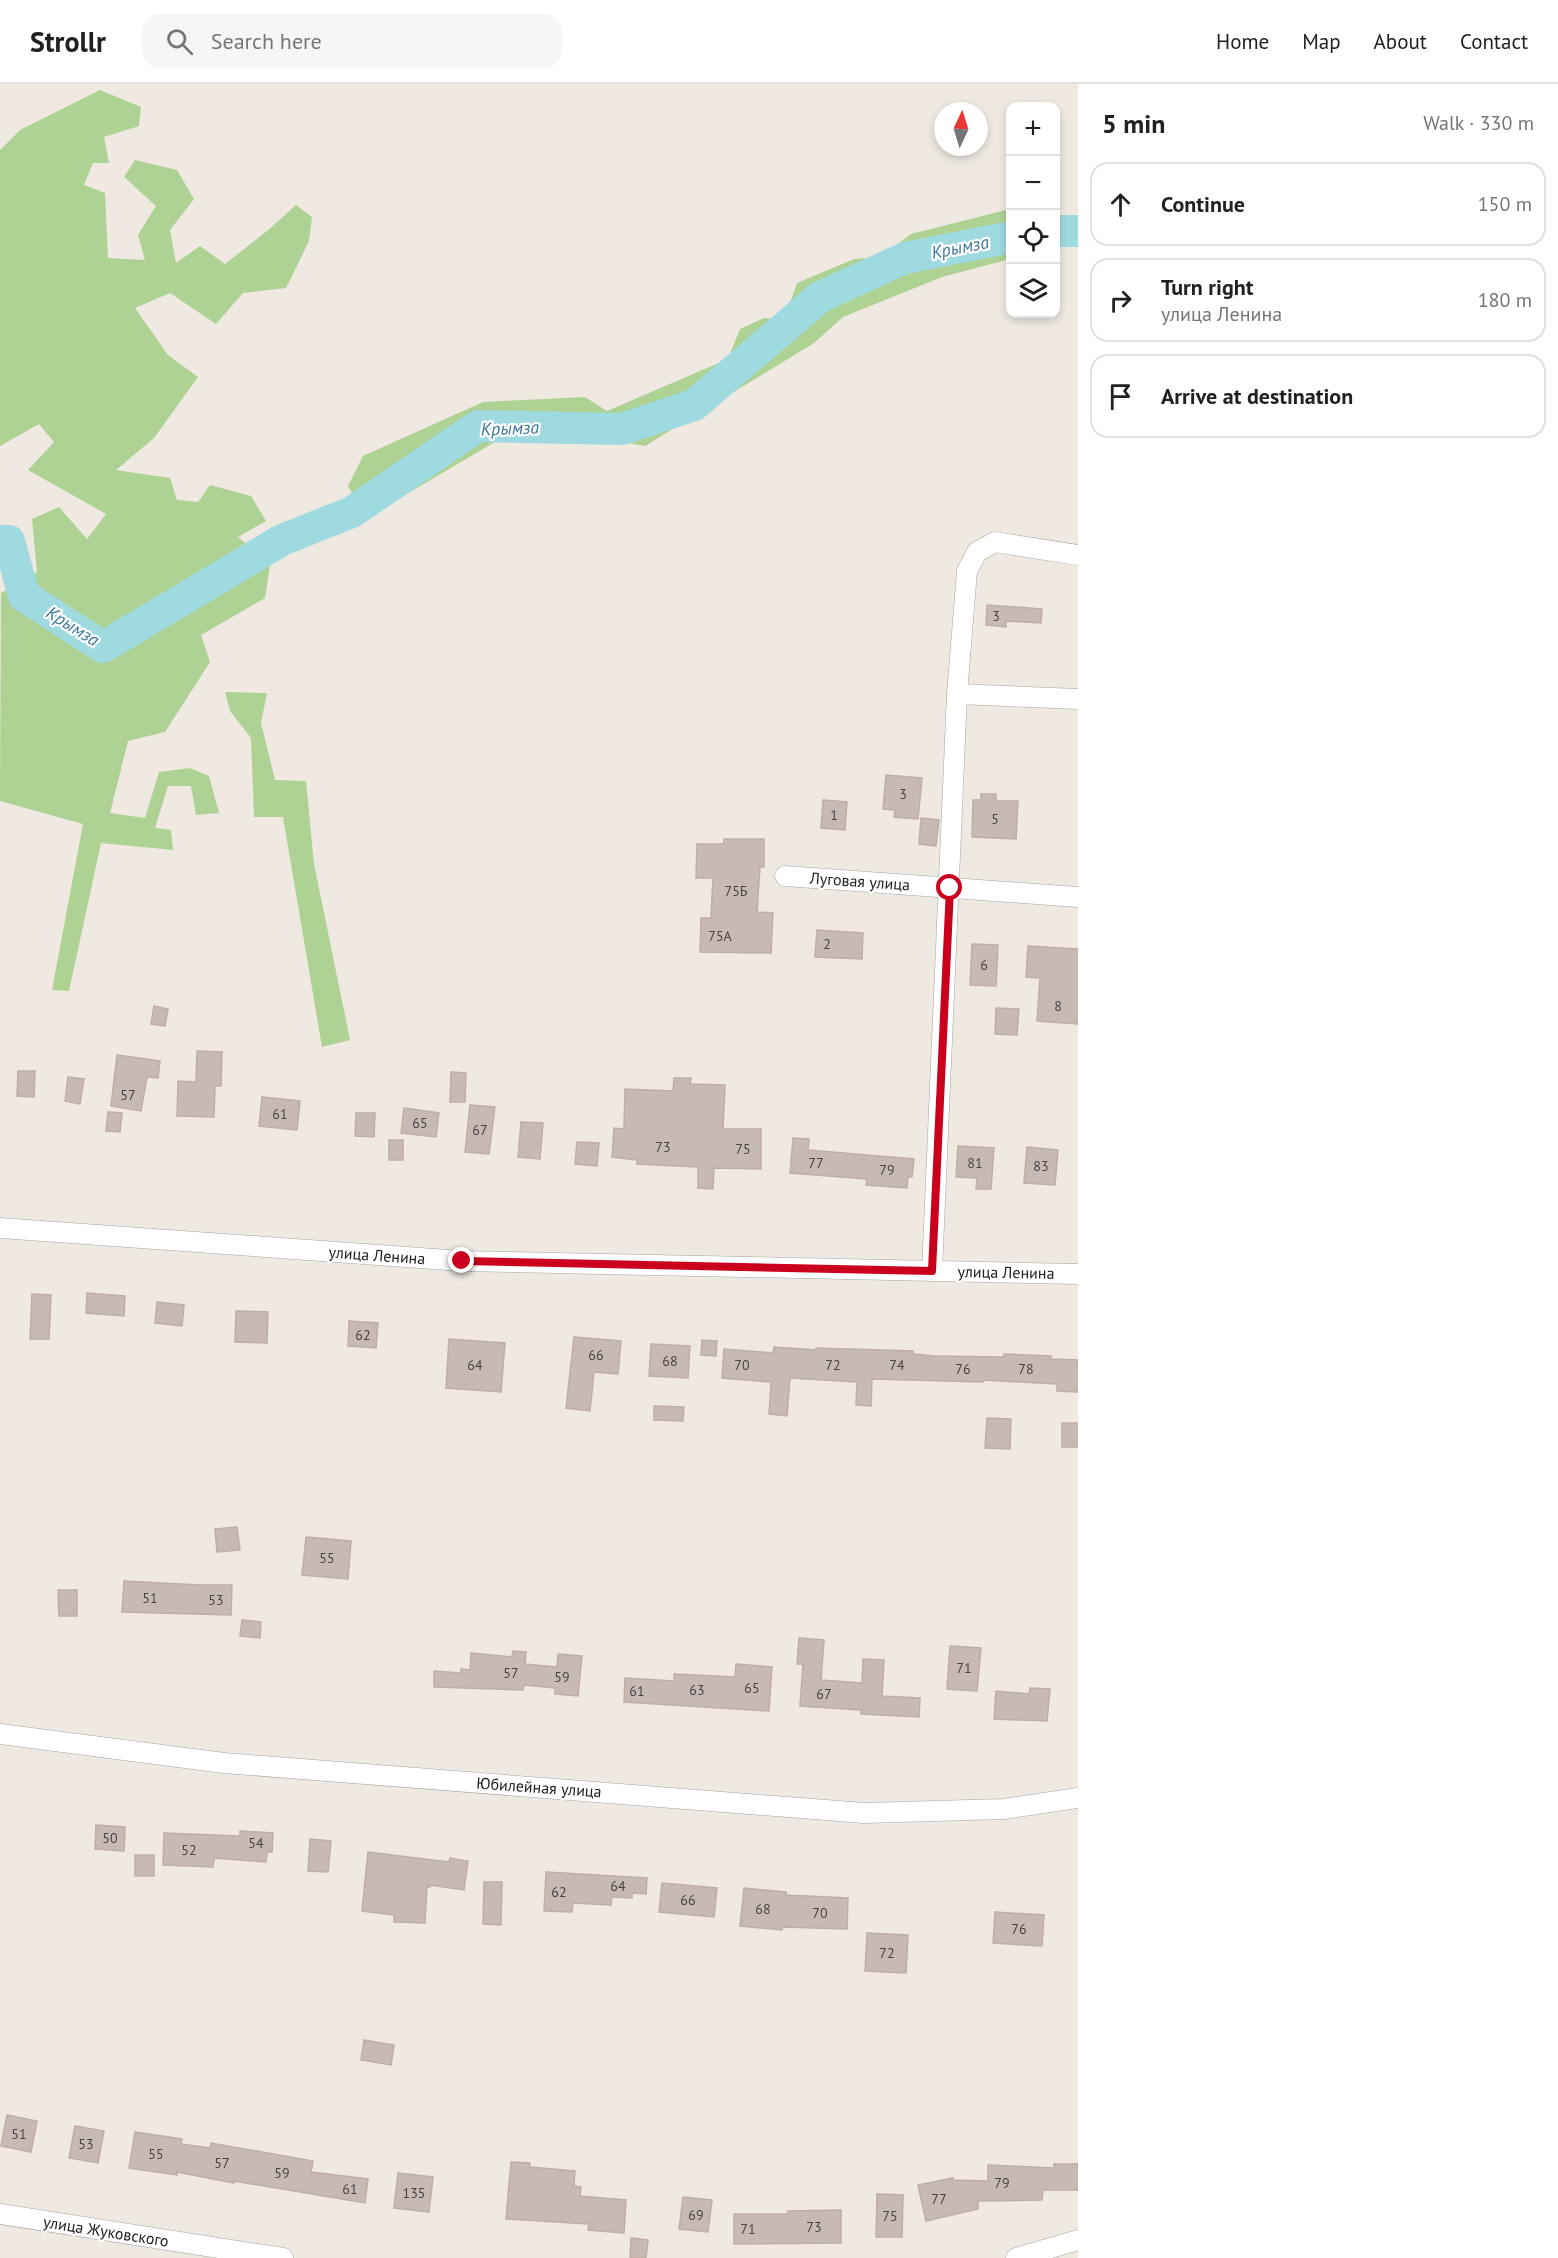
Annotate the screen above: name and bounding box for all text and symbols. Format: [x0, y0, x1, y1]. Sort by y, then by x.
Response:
search box [142, 14, 562, 68]
text: Strollr [30, 23, 106, 60]
icon: search [163, 25, 196, 58]
text: Search here [211, 27, 322, 55]
text: Home [1216, 28, 1269, 55]
text: Map [1302, 28, 1341, 55]
text: About [1374, 28, 1427, 55]
text: Contact [1460, 28, 1528, 55]
north arrow [934, 102, 988, 156]
map controls [1006, 102, 1060, 318]
button: + [1006, 102, 1060, 156]
text: 5 min [1102, 107, 1165, 140]
text: Walk · 330 m [1423, 110, 1534, 136]
button: − [1006, 156, 1060, 210]
icon: ahead [1104, 188, 1137, 221]
text: Continue [1161, 190, 1245, 218]
text: 150 m [1478, 191, 1532, 217]
button: locate [1006, 210, 1060, 264]
water label: Крымза [929, 230, 991, 264]
button: layers [1006, 264, 1060, 318]
text: Turn right [1161, 273, 1253, 301]
icon: right [1104, 284, 1137, 317]
text: 180 m [1478, 287, 1532, 313]
text: улица Ленина [1161, 301, 1282, 327]
icon: arrive [1104, 380, 1137, 413]
text: Arrive at destination [1161, 382, 1353, 410]
water label: Крымза [480, 415, 540, 441]
water label: Крымза [42, 601, 104, 651]
house number: 3 [992, 607, 1000, 625]
house number: 3 [899, 785, 907, 803]
house number: 1 [830, 806, 838, 824]
house number: 5 [991, 810, 999, 828]
street label: Луговая улица [808, 867, 911, 894]
route start [936, 874, 962, 900]
house number: 75Б [725, 882, 748, 900]
house number: 75А [708, 927, 733, 945]
house number: 2 [823, 935, 831, 953]
house number: 6 [980, 956, 988, 974]
house number: 8 [1054, 997, 1062, 1015]
house number: 57 [120, 1086, 136, 1104]
house number: 61 [272, 1105, 288, 1123]
house number: 65 [412, 1114, 428, 1132]
house number: 67 [472, 1121, 488, 1139]
house number: 73 [655, 1138, 671, 1156]
house number: 75 [735, 1140, 751, 1158]
house number: 77 [808, 1154, 824, 1172]
house number: 81 [967, 1154, 983, 1172]
house number: 83 [1033, 1157, 1049, 1175]
house number: 79 [879, 1161, 895, 1179]
street label: улица Ленина [328, 1242, 426, 1268]
route end [448, 1247, 474, 1273]
street label: улица Ленина [957, 1261, 1055, 1283]
house number: 62 [355, 1326, 371, 1344]
house number: 66 [588, 1346, 604, 1364]
house number: 68 [662, 1352, 678, 1370]
house number: 64 [467, 1356, 483, 1374]
house number: 70 [734, 1356, 750, 1374]
house number: 72 [825, 1356, 841, 1374]
house number: 74 [889, 1356, 905, 1374]
house number: 76 [955, 1360, 971, 1378]
house number: 78 [1018, 1360, 1034, 1378]
house number: 55 [319, 1549, 335, 1567]
house number: 51 [142, 1589, 158, 1607]
house number: 53 [208, 1591, 224, 1609]
house number: 71 [956, 1659, 972, 1677]
house number: 57 [503, 1664, 519, 1682]
house number: 59 [554, 1668, 570, 1686]
house number: 65 [744, 1679, 760, 1697]
house number: 63 [689, 1681, 705, 1699]
house number: 61 [629, 1682, 645, 1700]
house number: 67 [816, 1685, 832, 1703]
street label: Юбилейная улица [476, 1773, 602, 1801]
house number: 50 [102, 1829, 118, 1847]
house number: 54 [248, 1834, 264, 1852]
house number: 52 [181, 1841, 197, 1859]
house number: 64 [610, 1877, 626, 1895]
house number: 62 [551, 1883, 567, 1901]
house number: 66 [680, 1891, 696, 1909]
house number: 68 [755, 1900, 771, 1918]
house number: 70 [812, 1904, 828, 1922]
house number: 76 [1011, 1920, 1027, 1938]
house number: 72 [879, 1944, 895, 1962]
house number: 51 [11, 2125, 27, 2143]
house number: 53 [78, 2135, 94, 2153]
house number: 55 [148, 2145, 164, 2163]
house number: 57 [214, 2154, 230, 2172]
house number: 59 [274, 2164, 290, 2182]
house number: 79 [994, 2174, 1010, 2192]
house number: 61 [342, 2180, 358, 2198]
house number: 135 [403, 2184, 425, 2202]
house number: 77 [931, 2190, 947, 2208]
house number: 69 [688, 2206, 704, 2224]
house number: 75 [882, 2207, 898, 2225]
street label: улица Жуковского [42, 2211, 170, 2251]
house number: 73 [806, 2218, 822, 2236]
house number: 71 [740, 2220, 756, 2238]

